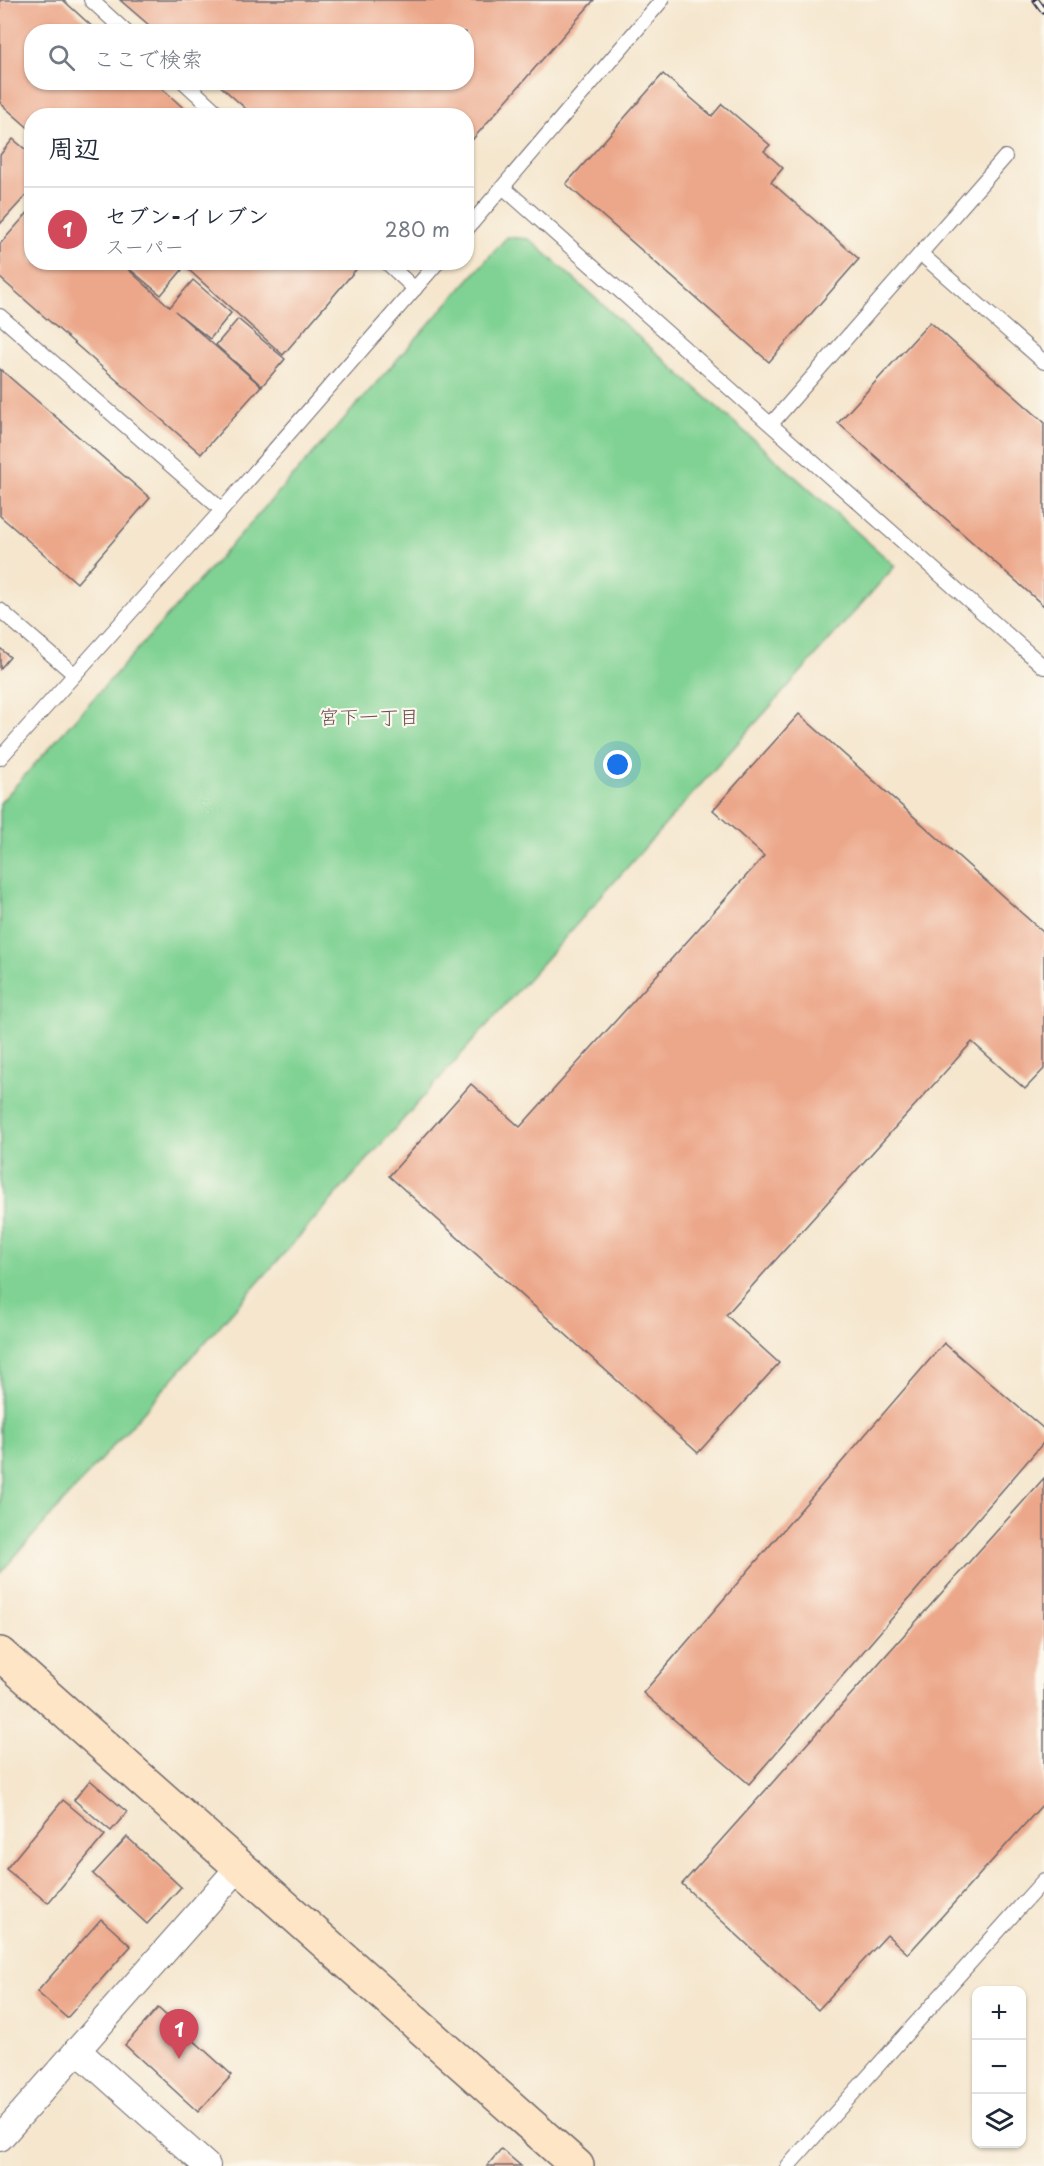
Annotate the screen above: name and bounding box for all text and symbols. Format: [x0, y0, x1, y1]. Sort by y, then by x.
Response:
search box [24, 24, 474, 90]
icon: search [45, 41, 78, 74]
text: ここで検索 [93, 41, 203, 74]
text: 周辺 [48, 128, 100, 167]
text: セブン-イレブン [105, 198, 269, 231]
text: 1 [63, 214, 72, 244]
text: 280 m [385, 214, 450, 244]
text: スーパー [105, 231, 184, 261]
district label: 宮下一丁目 [319, 701, 419, 731]
your location [603, 750, 632, 779]
map controls [972, 1986, 1026, 2148]
button: + [972, 1986, 1026, 2040]
pin: 1 [160, 2010, 198, 2059]
button: − [972, 2040, 1026, 2094]
button: layers [972, 2094, 1026, 2148]

